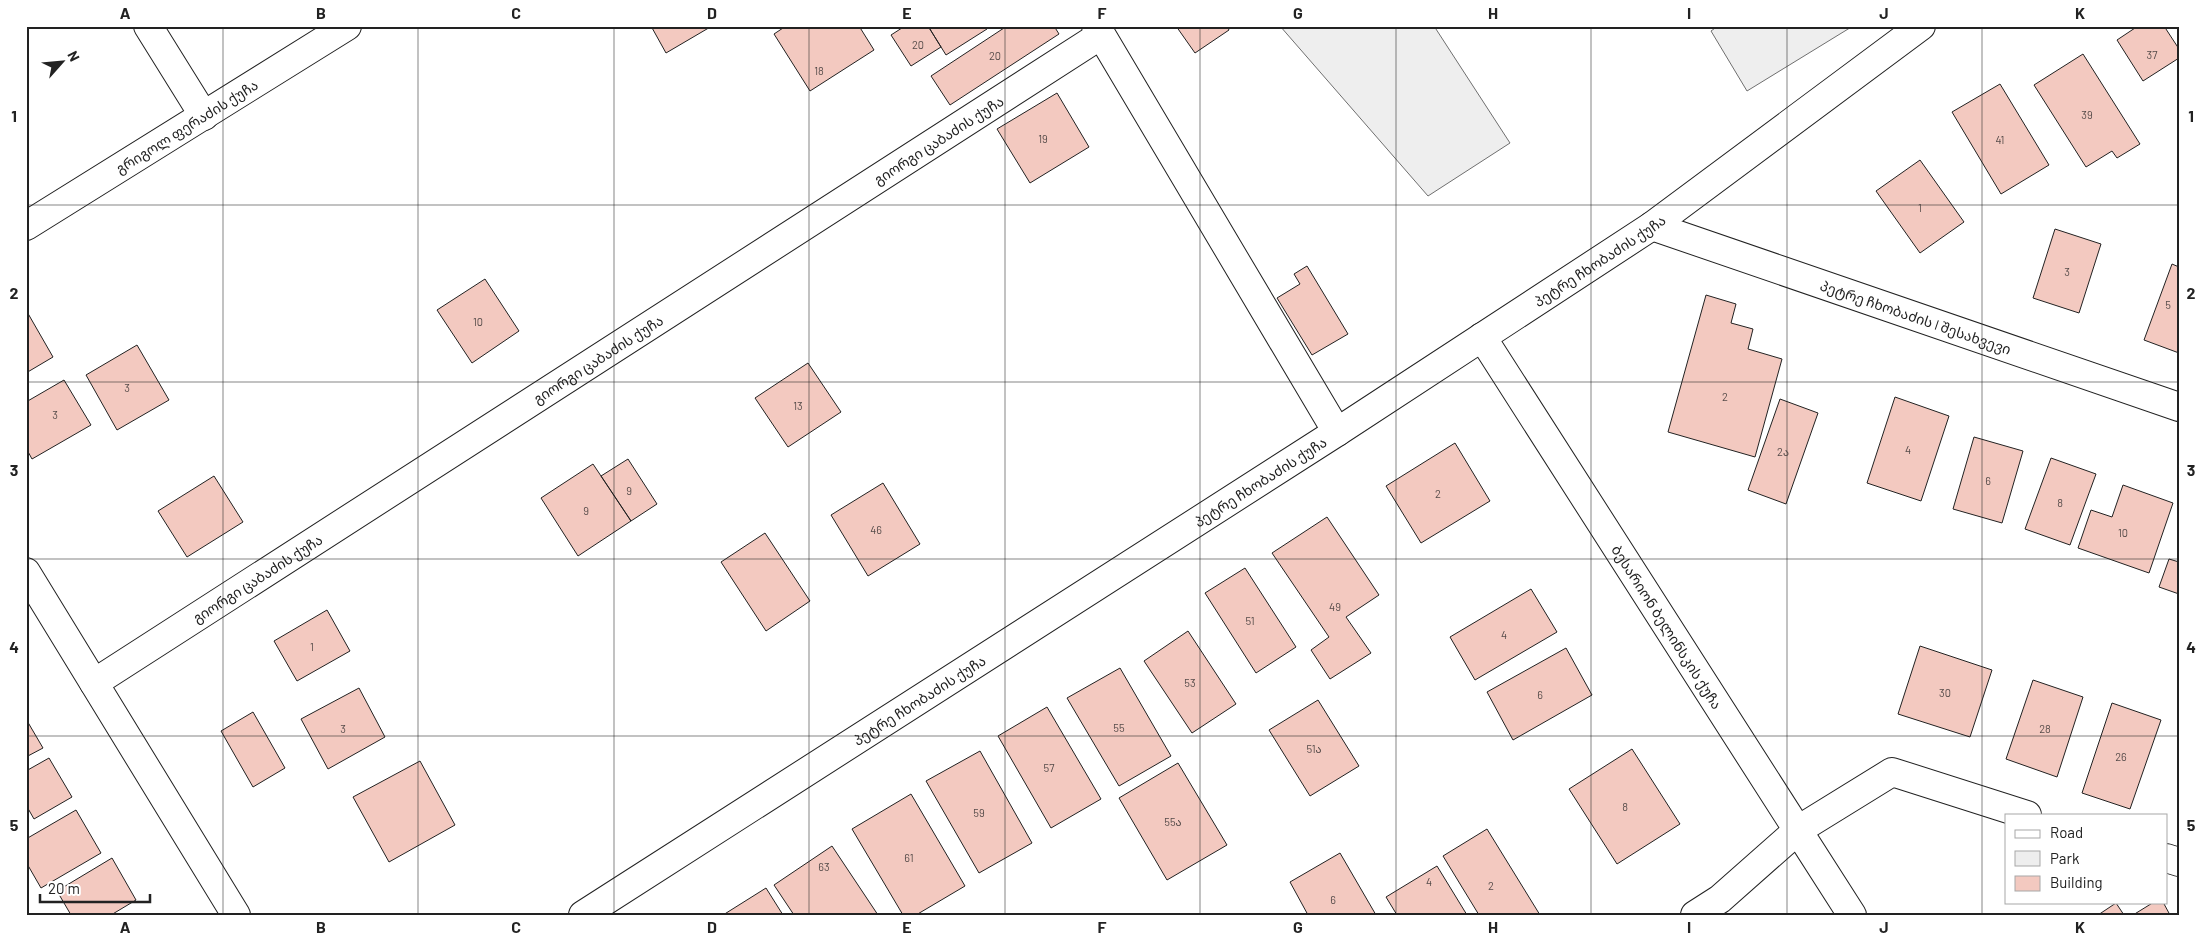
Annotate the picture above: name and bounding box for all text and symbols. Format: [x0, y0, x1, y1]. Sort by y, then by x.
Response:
text: A [120, 3, 131, 22]
text: B [316, 3, 326, 22]
text: C [511, 3, 521, 22]
text: D [707, 3, 717, 22]
text: E [902, 3, 912, 22]
text: F [1098, 3, 1107, 22]
text: G [1293, 3, 1303, 22]
text: H [1488, 3, 1498, 22]
text: I [1687, 3, 1691, 22]
text: J [1879, 3, 1889, 22]
text: K [2075, 3, 2085, 22]
north arrow [38, 38, 88, 88]
house number: 20 [912, 38, 924, 51]
text: N [64, 48, 84, 64]
house number: 37 [2147, 48, 2157, 61]
house number: 20 [989, 49, 1001, 62]
house number: 18 [814, 64, 824, 77]
street label: გრიგოლ ფერაძის ქუჩა [112, 75, 261, 178]
street label: გიორგი ცაბაძის ქუჩა [870, 92, 1006, 189]
text: 1 [11, 106, 17, 125]
text: 1 [2188, 106, 2194, 125]
house number: 39 [2081, 108, 2093, 121]
house number: 19 [1038, 132, 1048, 145]
house number: 41 [1996, 133, 2004, 146]
house number: 1 [1918, 201, 1922, 214]
street label: პეტრე ჩხობაძის ქუჩა [1530, 211, 1668, 310]
house number: 3 [2064, 265, 2070, 278]
street label: პეტრე ჩხობაძის I შესახვევი [1818, 276, 2014, 357]
text: 2 [10, 283, 19, 302]
text: 2 [2187, 283, 2196, 302]
house number: 5 [2165, 298, 2171, 311]
street label: გიორგი ცაბაძის ქუჩა [530, 311, 666, 408]
house number: 10 [473, 315, 483, 328]
house number: 3 [124, 381, 130, 394]
house number: 2 [1722, 390, 1728, 403]
house number: 13 [793, 399, 803, 412]
house number: 3 [52, 408, 58, 421]
street label: პეტრე ჩხობაძის ქუჩა [1191, 433, 1329, 530]
house number: 4 [1905, 443, 1911, 456]
house number: 2ა [1777, 445, 1789, 458]
text: 3 [10, 460, 18, 479]
text: 3 [2187, 460, 2195, 479]
house number: 6 [1985, 474, 1991, 487]
house number: 9 [626, 484, 632, 497]
house number: 2 [1435, 487, 1441, 500]
house number: 8 [2057, 496, 2063, 509]
house number: 9 [583, 504, 589, 517]
house number: 46 [870, 523, 882, 536]
house number: 10 [2118, 526, 2128, 539]
street label: გიორგი ცაბაძის ქუჩა [189, 530, 325, 627]
street label: ბესარიონ ბელინსკის ქუჩა [1609, 542, 1726, 712]
house number: 49 [1329, 600, 1341, 613]
house number: 51 [1245, 614, 1255, 627]
house number: 4 [1501, 628, 1507, 641]
text: 4 [9, 637, 19, 656]
text: 4 [2186, 637, 2196, 656]
house number: 1 [310, 640, 314, 653]
street label: პეტრე ჩხობაძის ქუჩა [850, 651, 988, 748]
house number: 53 [1184, 676, 1196, 689]
house number: 30 [1939, 686, 1951, 699]
house number: 6 [1537, 688, 1543, 701]
house number: 55 [1113, 721, 1125, 734]
house number: 3 [340, 722, 346, 735]
house number: 28 [2039, 722, 2051, 735]
house number: 51ა [1306, 742, 1322, 755]
house number: 26 [2115, 750, 2127, 763]
house number: 57 [1044, 761, 1054, 774]
house number: 8 [1622, 800, 1628, 813]
house number: 59 [973, 806, 985, 819]
legend [2005, 814, 2168, 904]
text: 5 [10, 815, 19, 834]
house number: 55ა [1164, 815, 1182, 828]
text: 5 [2187, 815, 2196, 834]
text: Road [2050, 823, 2083, 841]
text: Park [2050, 849, 2080, 867]
house number: 61 [904, 851, 914, 864]
house number: 63 [818, 860, 830, 873]
scale bar [40, 871, 150, 903]
text: Building [2050, 873, 2103, 891]
house number: 4 [1426, 875, 1432, 888]
text: 20 m [48, 879, 80, 897]
house number: 2 [1488, 879, 1494, 892]
house number: 6 [1330, 893, 1336, 906]
text: A [120, 917, 131, 936]
text: B [316, 917, 326, 936]
text: C [511, 917, 521, 936]
text: D [707, 917, 717, 936]
text: E [902, 917, 912, 936]
text: F [1098, 917, 1107, 936]
text: G [1293, 917, 1303, 936]
text: H [1488, 917, 1498, 936]
text: I [1687, 917, 1691, 936]
text: J [1879, 917, 1889, 936]
text: K [2075, 917, 2085, 936]

